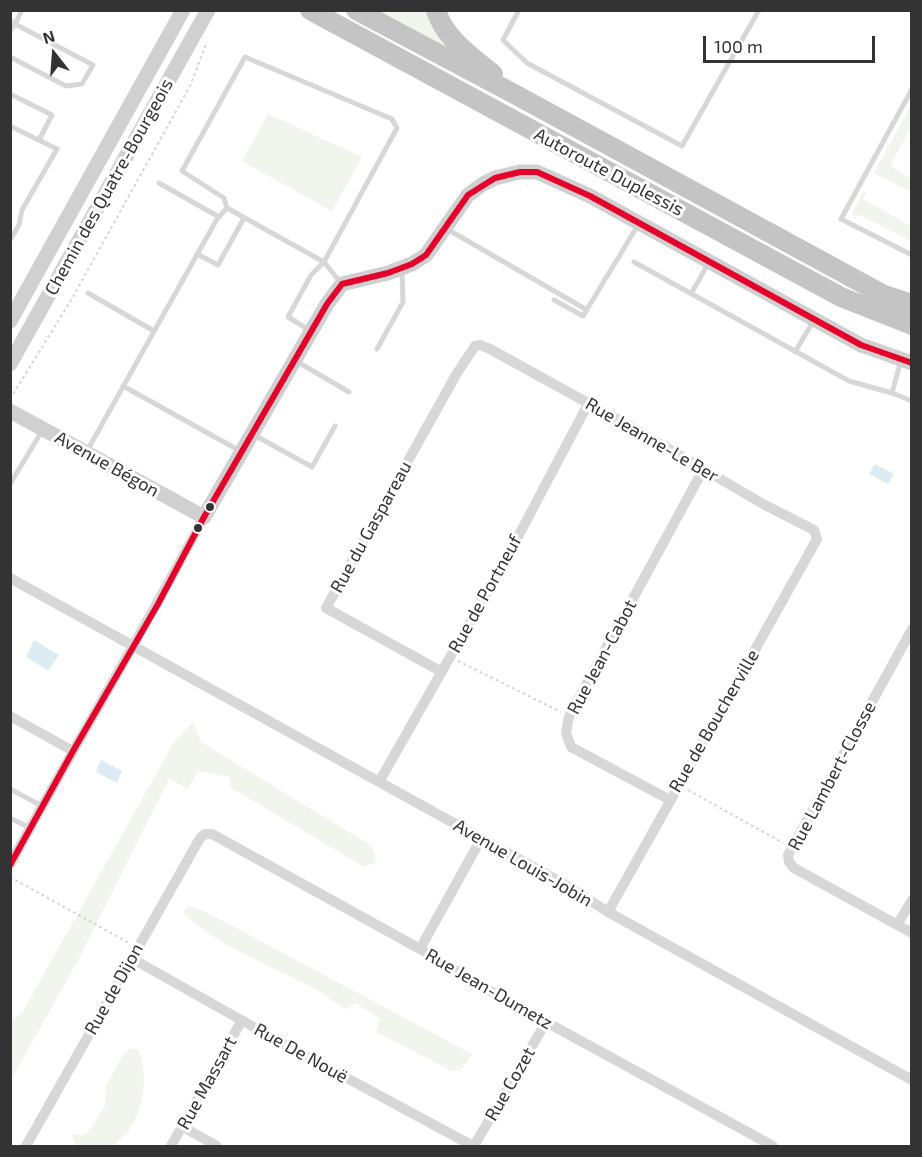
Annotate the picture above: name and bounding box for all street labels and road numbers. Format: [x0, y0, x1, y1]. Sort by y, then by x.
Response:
street label: Chemin des Quatre-Bourgeois [40, 75, 178, 299]
street label: Autoroute Duplessis [531, 123, 687, 221]
street label: Rue Jeanne-Le Ber [582, 393, 722, 487]
street label: Avenue Bégon [51, 426, 163, 502]
street label: Rue du Gaspareau [326, 457, 416, 597]
street label: Rue de Portneuf [444, 531, 526, 657]
street label: Rue Jean-Cabot [563, 596, 641, 718]
street label: Rue de Boucherville [664, 646, 764, 796]
street label: Rue Lambert-Closse [784, 698, 880, 854]
street label: Avenue Louis-Jobin [450, 815, 596, 911]
street label: Rue de Dijon [80, 940, 148, 1038]
street label: Rue Jean-Dumetz [422, 944, 556, 1034]
street label: Rue De Nouë [250, 1018, 352, 1088]
street label: Rue Massart [173, 1033, 241, 1133]
street label: Rue Cozet [480, 1043, 540, 1125]

